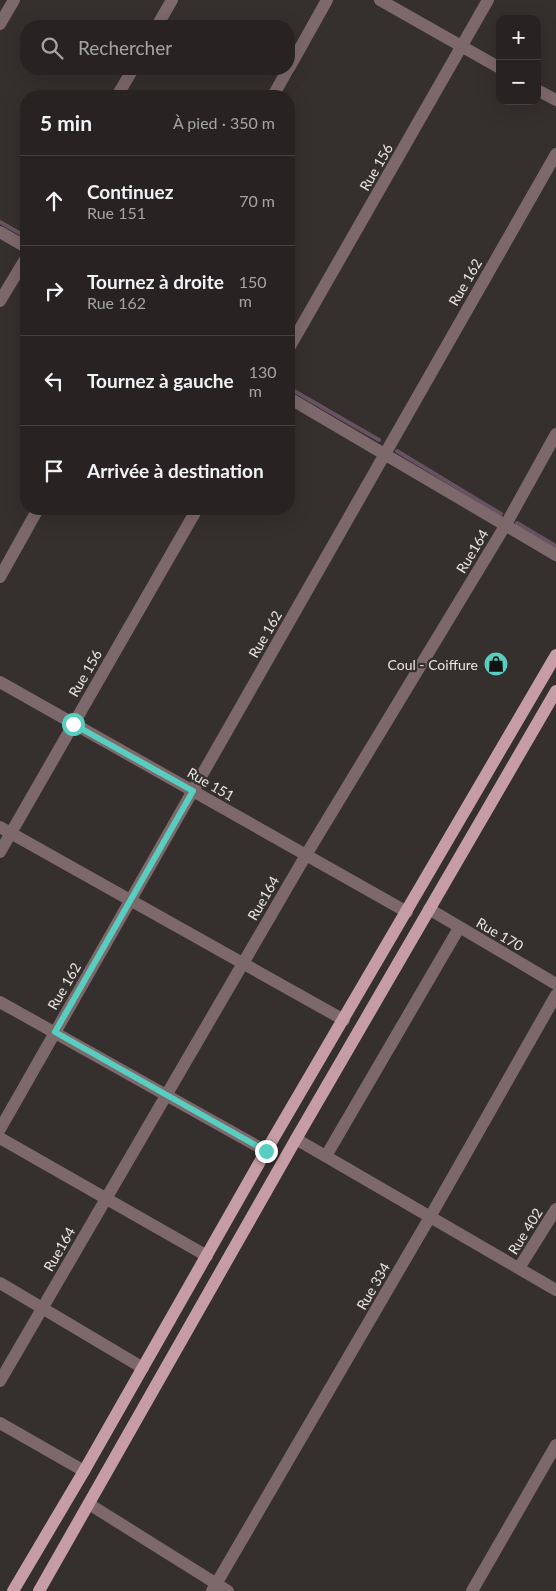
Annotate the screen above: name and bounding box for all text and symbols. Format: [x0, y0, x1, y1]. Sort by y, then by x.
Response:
map controls [496, 15, 541, 105]
button: + [496, 15, 541, 60]
search box [20, 20, 295, 75]
icon: search [38, 34, 66, 62]
text: Rechercher [78, 36, 172, 59]
button: − [496, 60, 541, 105]
text: 5 min [40, 110, 92, 135]
text: À pied · 350 m [173, 113, 275, 132]
street label: Rue 156 [356, 140, 396, 194]
text: Continuez [87, 180, 173, 203]
icon: ahead [40, 187, 68, 215]
text: 70 m [239, 191, 275, 210]
text: Rue 151 [87, 203, 146, 222]
street label: Rue 162 [445, 255, 485, 309]
text: Tournez à droite [87, 270, 224, 293]
text: 150 m [239, 272, 267, 310]
icon: right [40, 277, 68, 305]
text: Rue 162 [87, 293, 146, 312]
text: 130 m [249, 362, 277, 400]
icon: left [40, 367, 68, 395]
text: Tournez à gauche [87, 369, 234, 392]
icon: arrive [40, 457, 68, 485]
text: Arrivée à destination [87, 459, 264, 482]
street label: Rue164 [452, 526, 492, 576]
street label: Rue 162 [245, 607, 285, 661]
street label: Rue 156 [65, 646, 105, 700]
shop icon: Coul - Coiffure [483, 651, 509, 677]
place label: Coul - Coiffure [388, 656, 478, 673]
route start [62, 713, 85, 736]
street label: Rue 151 [184, 764, 238, 804]
street label: Rue164 [244, 873, 282, 923]
street label: Rue 170 [473, 914, 527, 954]
street label: Rue 162 [44, 959, 84, 1013]
route end [255, 1140, 278, 1163]
street label: Rue 402 [504, 1205, 546, 1257]
street label: Rue164 [40, 1224, 78, 1274]
street label: Rue 334 [353, 1259, 393, 1313]

